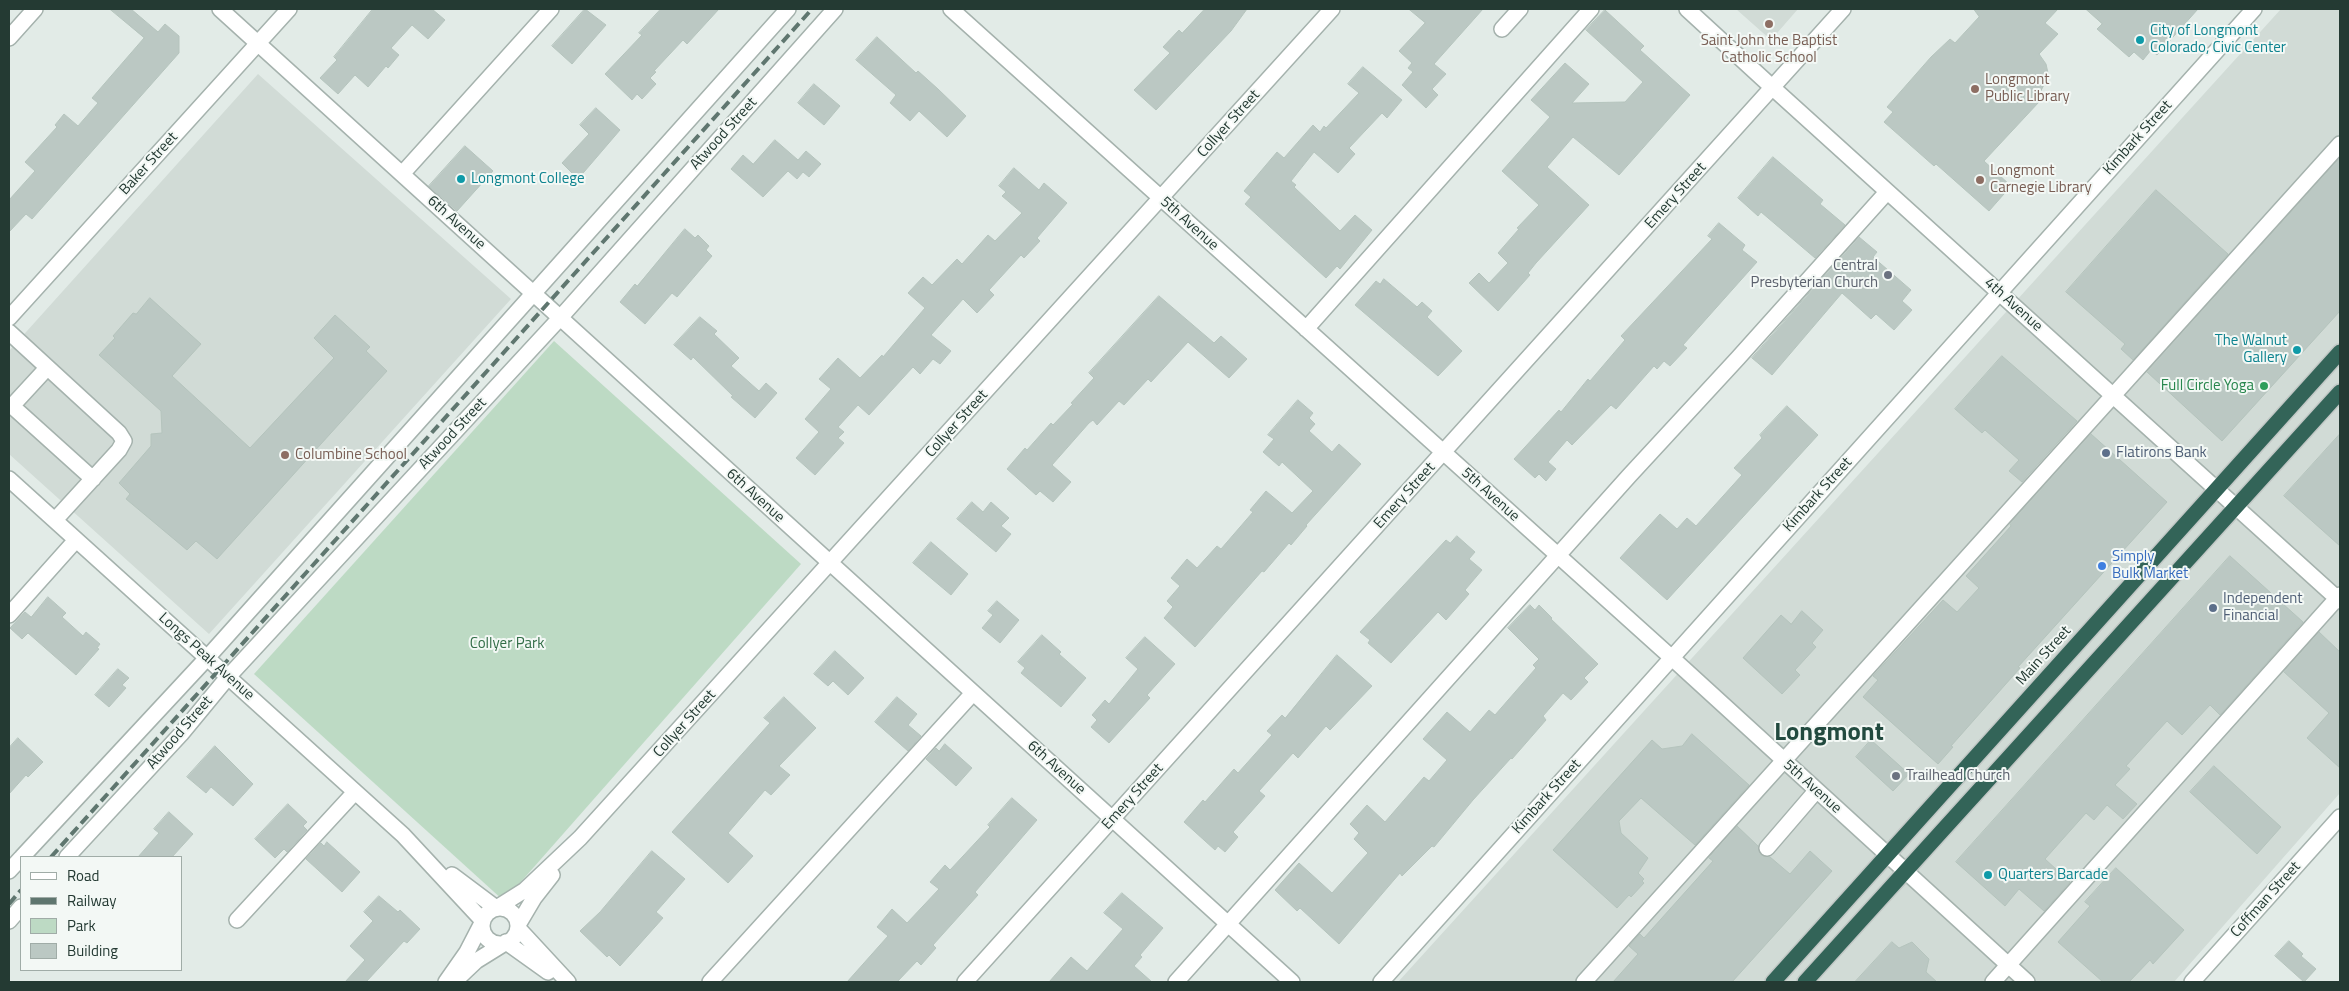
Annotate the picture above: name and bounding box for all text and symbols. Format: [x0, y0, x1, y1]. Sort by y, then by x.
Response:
marker: Saint John the Baptist Catholic School [1763, 18, 1775, 30]
place label: City of Longmont Colorado, Civic Center [2150, 22, 2286, 57]
place label: Saint John the Baptist Catholic School [1701, 32, 1837, 67]
marker: City of Longmont Colorado, Civic Center [2134, 34, 2146, 46]
place label: Longmont Public Library [1985, 71, 2070, 106]
marker: Longmont Public Library [1969, 83, 1981, 95]
street label: Collyer Street [1194, 87, 1264, 161]
street label: Atwood Street [687, 94, 761, 174]
street label: Kimbark Street [2100, 97, 2176, 179]
street label: Baker Street [116, 129, 182, 199]
street label: Emery Street [1642, 159, 1710, 233]
place label: Longmont Carnegie Library [1990, 162, 2092, 197]
place label: Longmont College [471, 170, 585, 188]
marker: Longmont College [455, 173, 467, 185]
marker: Longmont Carnegie Library [1974, 174, 1986, 186]
street label: 6th Avenue [423, 192, 489, 254]
street label: 5th Avenue [1156, 193, 1222, 255]
place label: Central Presbyterian Church [1751, 257, 1878, 292]
marker: Central Presbyterian Church [1882, 269, 1894, 281]
street label: 4th Avenue [1980, 274, 2046, 336]
place label: The Walnut Gallery [2215, 332, 2287, 367]
marker: The Walnut Gallery [2291, 344, 2303, 356]
place label: Full Circle Yoga [2161, 377, 2254, 395]
marker: Full Circle Yoga [2258, 380, 2270, 392]
street label: Collyer Street [922, 387, 992, 461]
street label: Atwood Street [415, 395, 491, 473]
place label: Flatirons Bank [2116, 444, 2207, 462]
place label: Columbine School [295, 446, 407, 464]
marker: Flatirons Bank [2100, 447, 2112, 459]
marker: Columbine School [279, 449, 291, 461]
street label: Kimbark Street [1780, 454, 1856, 536]
street label: Emery Street [1371, 459, 1439, 533]
street label: 5th Avenue [1457, 464, 1523, 526]
street label: 6th Avenue [722, 465, 788, 527]
place label: Simply Bulk Market [2112, 548, 2188, 583]
marker: Simply Bulk Market [2096, 560, 2108, 572]
place label: Independent Financial [2223, 590, 2303, 625]
marker: Independent Financial [2207, 602, 2219, 614]
street label: Longs Peak Avenue [154, 609, 258, 705]
street label: Main Street [2013, 623, 2075, 689]
park label: Collyer Park [470, 635, 544, 653]
street label: Collyer Street [650, 687, 720, 761]
street label: Atwood Street [143, 693, 217, 773]
district label: Longmont [1774, 719, 1884, 749]
street label: 6th Avenue [1023, 737, 1089, 799]
street label: Kimbark Street [1509, 756, 1585, 838]
street label: 5th Avenue [1779, 756, 1845, 818]
street label: Emery Street [1099, 760, 1167, 834]
place label: Trailhead Church [1906, 767, 2010, 785]
marker: Trailhead Church [1890, 770, 1902, 782]
legend [20, 856, 182, 971]
street label: Coffman Street [2227, 858, 2305, 942]
text: Road [67, 864, 99, 887]
place label: Quarters Barcade [1998, 866, 2108, 884]
marker: Quarters Barcade [1982, 869, 1994, 881]
text: Railway [67, 889, 117, 912]
text: Park [67, 914, 96, 937]
text: Building [67, 939, 118, 962]

